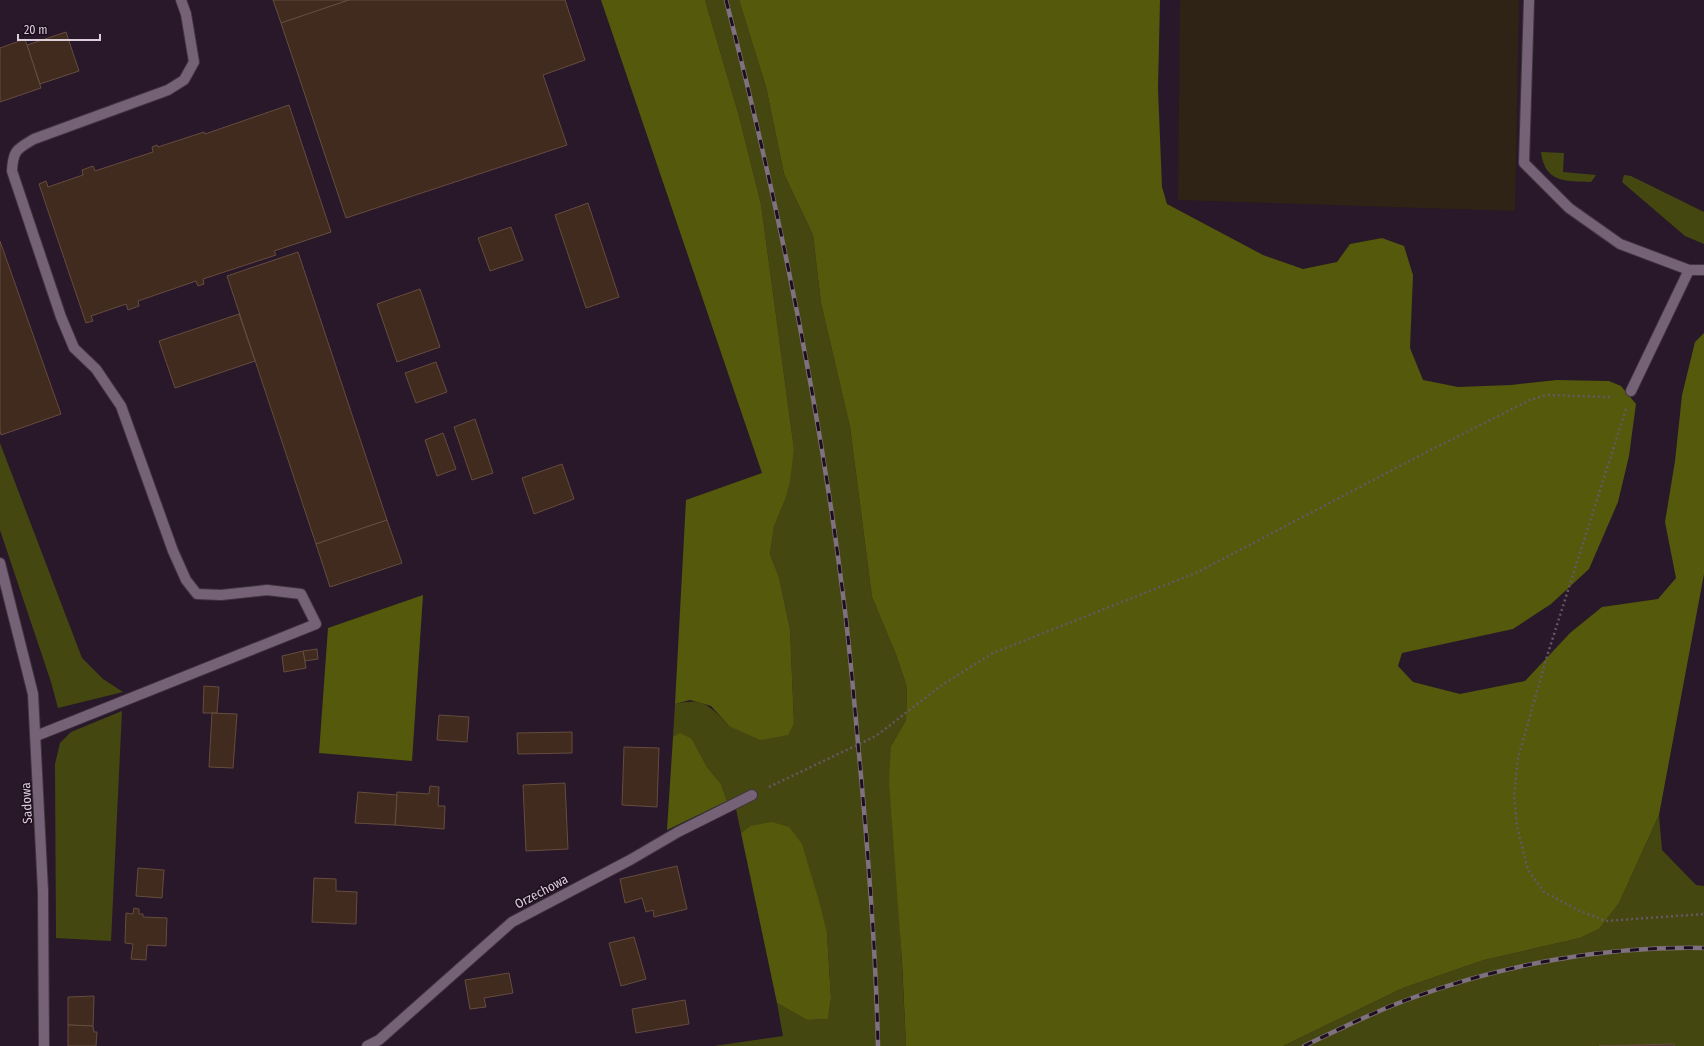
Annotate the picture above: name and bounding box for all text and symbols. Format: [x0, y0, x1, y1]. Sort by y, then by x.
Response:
scale bar [18, 16, 100, 42]
text: 20 m [24, 23, 48, 37]
street label: Sadowa [18, 782, 35, 824]
street label: Orzechowa [512, 871, 570, 912]

